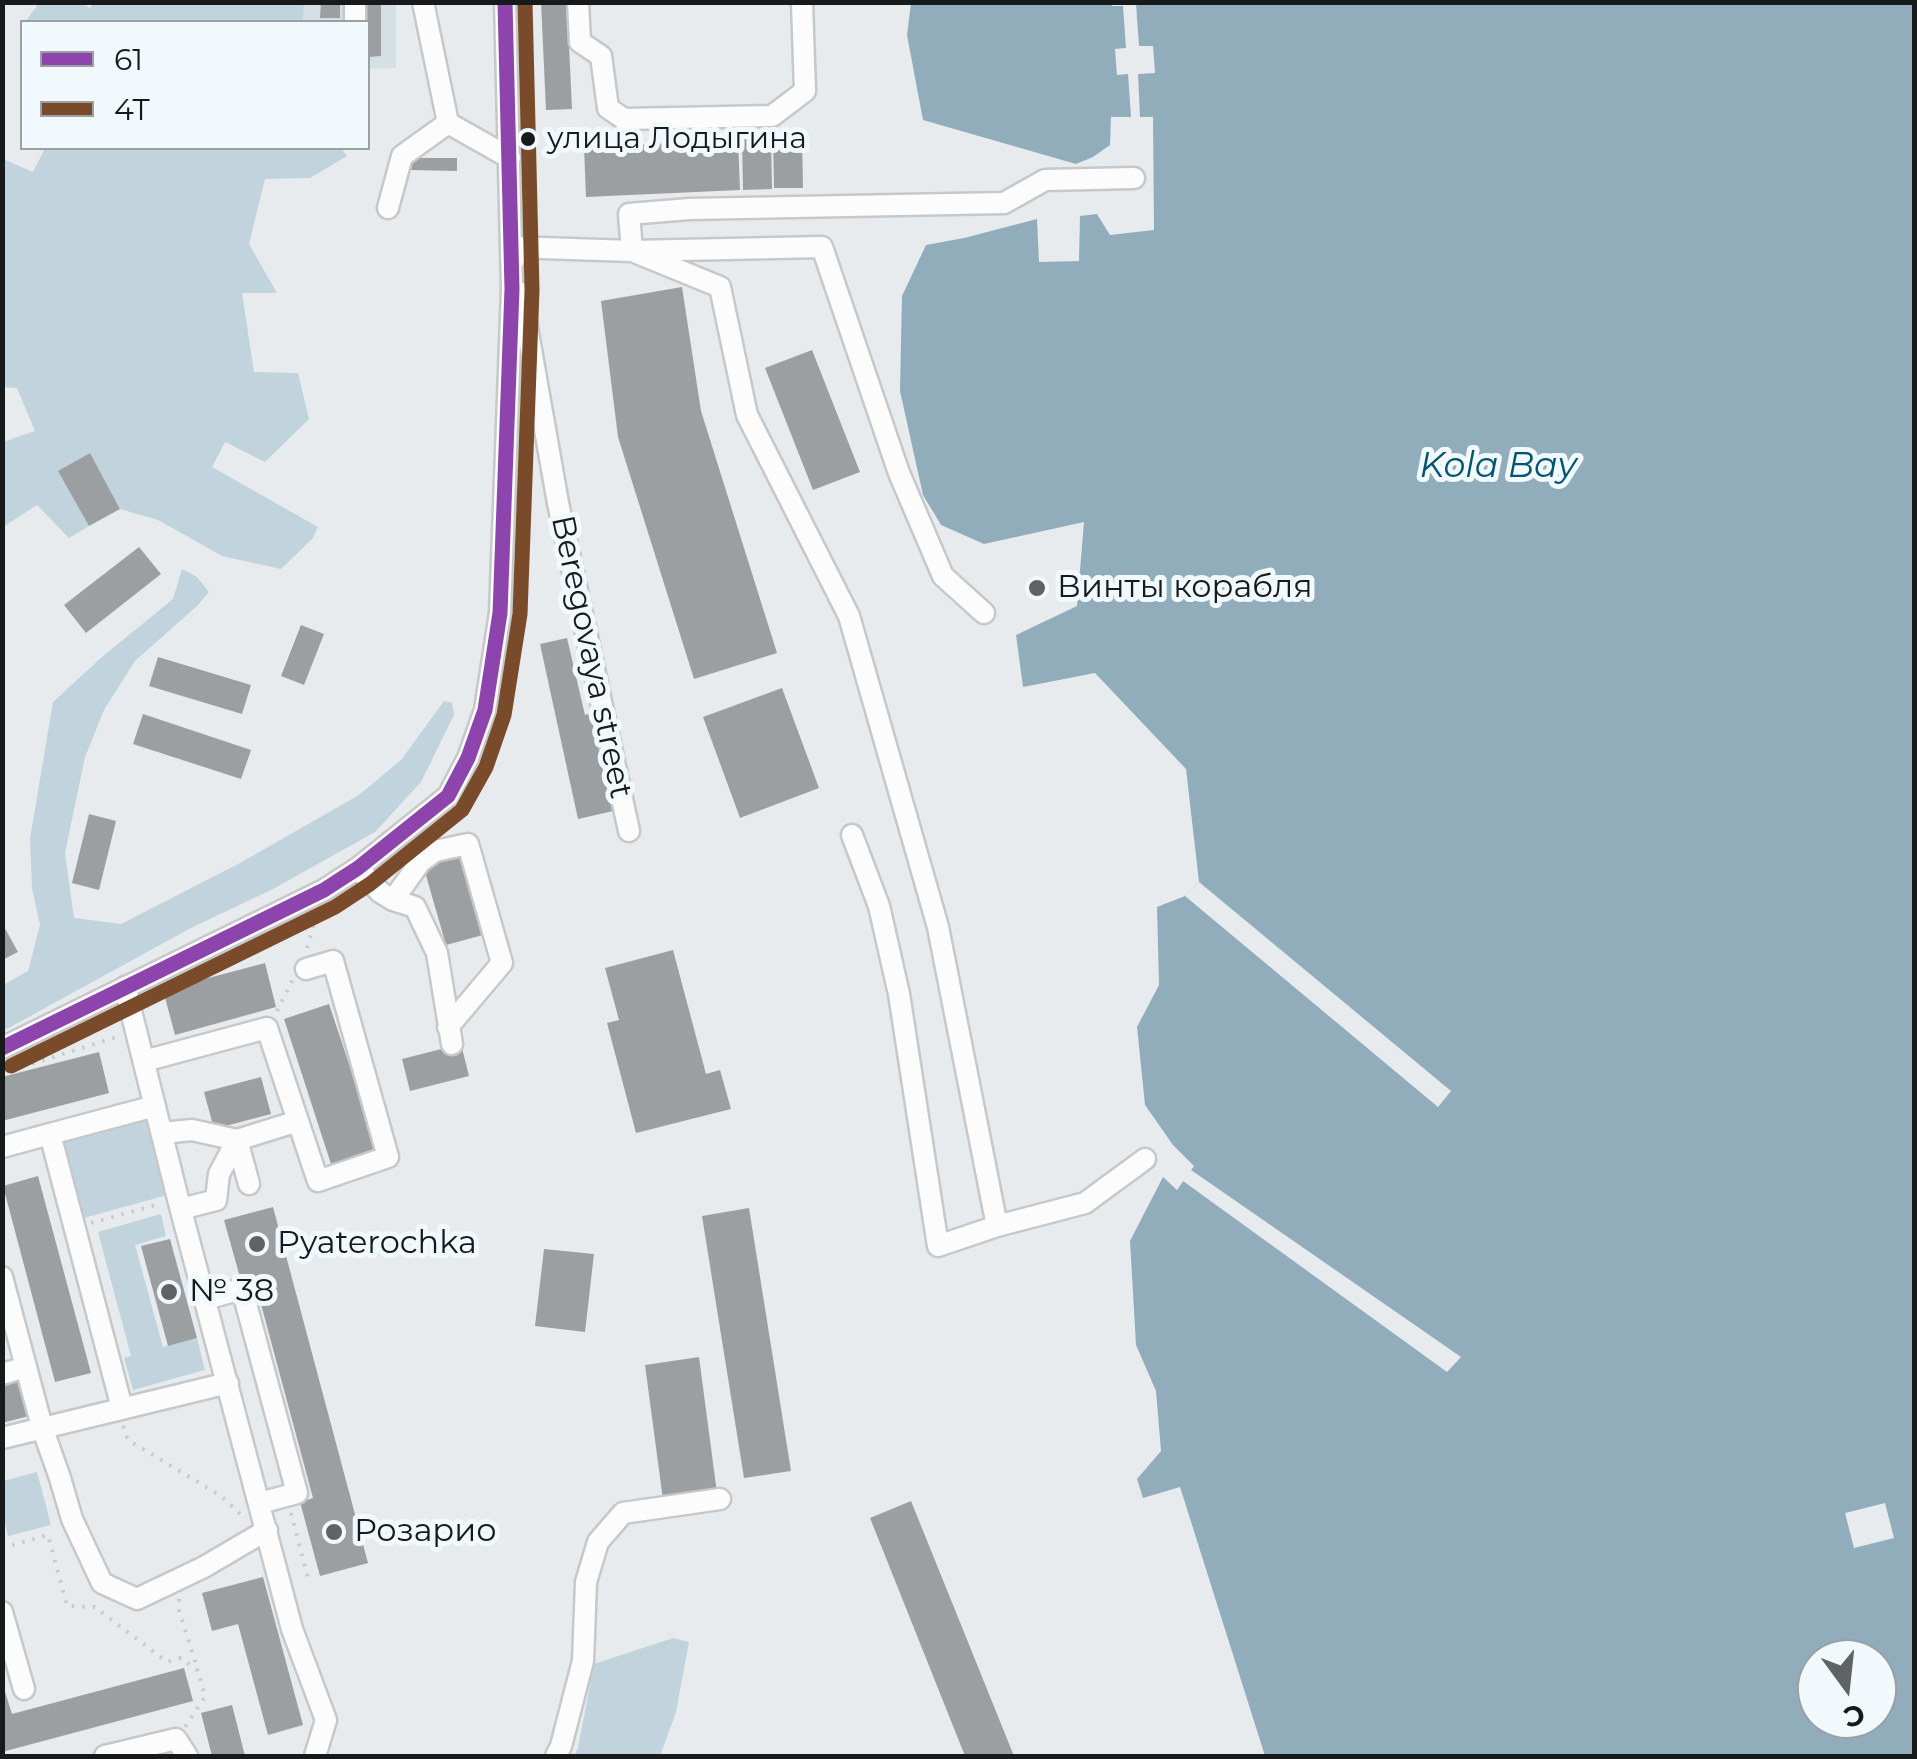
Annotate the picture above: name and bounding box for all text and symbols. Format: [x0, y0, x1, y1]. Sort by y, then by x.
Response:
legend [20, 20, 370, 150]
text: 61 [114, 41, 143, 78]
text: 4Т [114, 91, 150, 128]
place label: улица Лодыгина [547, 121, 807, 157]
marker: улица Лодыгина [518, 129, 538, 149]
water label: Kola Bay [1419, 446, 1577, 488]
street label: Beregovaya street [542, 512, 640, 802]
place label: Винты корабля [1057, 569, 1313, 607]
marker: Винты корабля [1026, 577, 1048, 599]
place label: Pyaterochka [277, 1225, 477, 1263]
marker: Pyaterochka [246, 1233, 268, 1255]
place label: № 38 [189, 1273, 274, 1311]
marker: № 38 [158, 1281, 180, 1303]
place label: Розарио [354, 1513, 497, 1551]
marker: Розарио [323, 1521, 345, 1543]
north arrow [1797, 1639, 1897, 1739]
text: С [1840, 1697, 1868, 1735]

